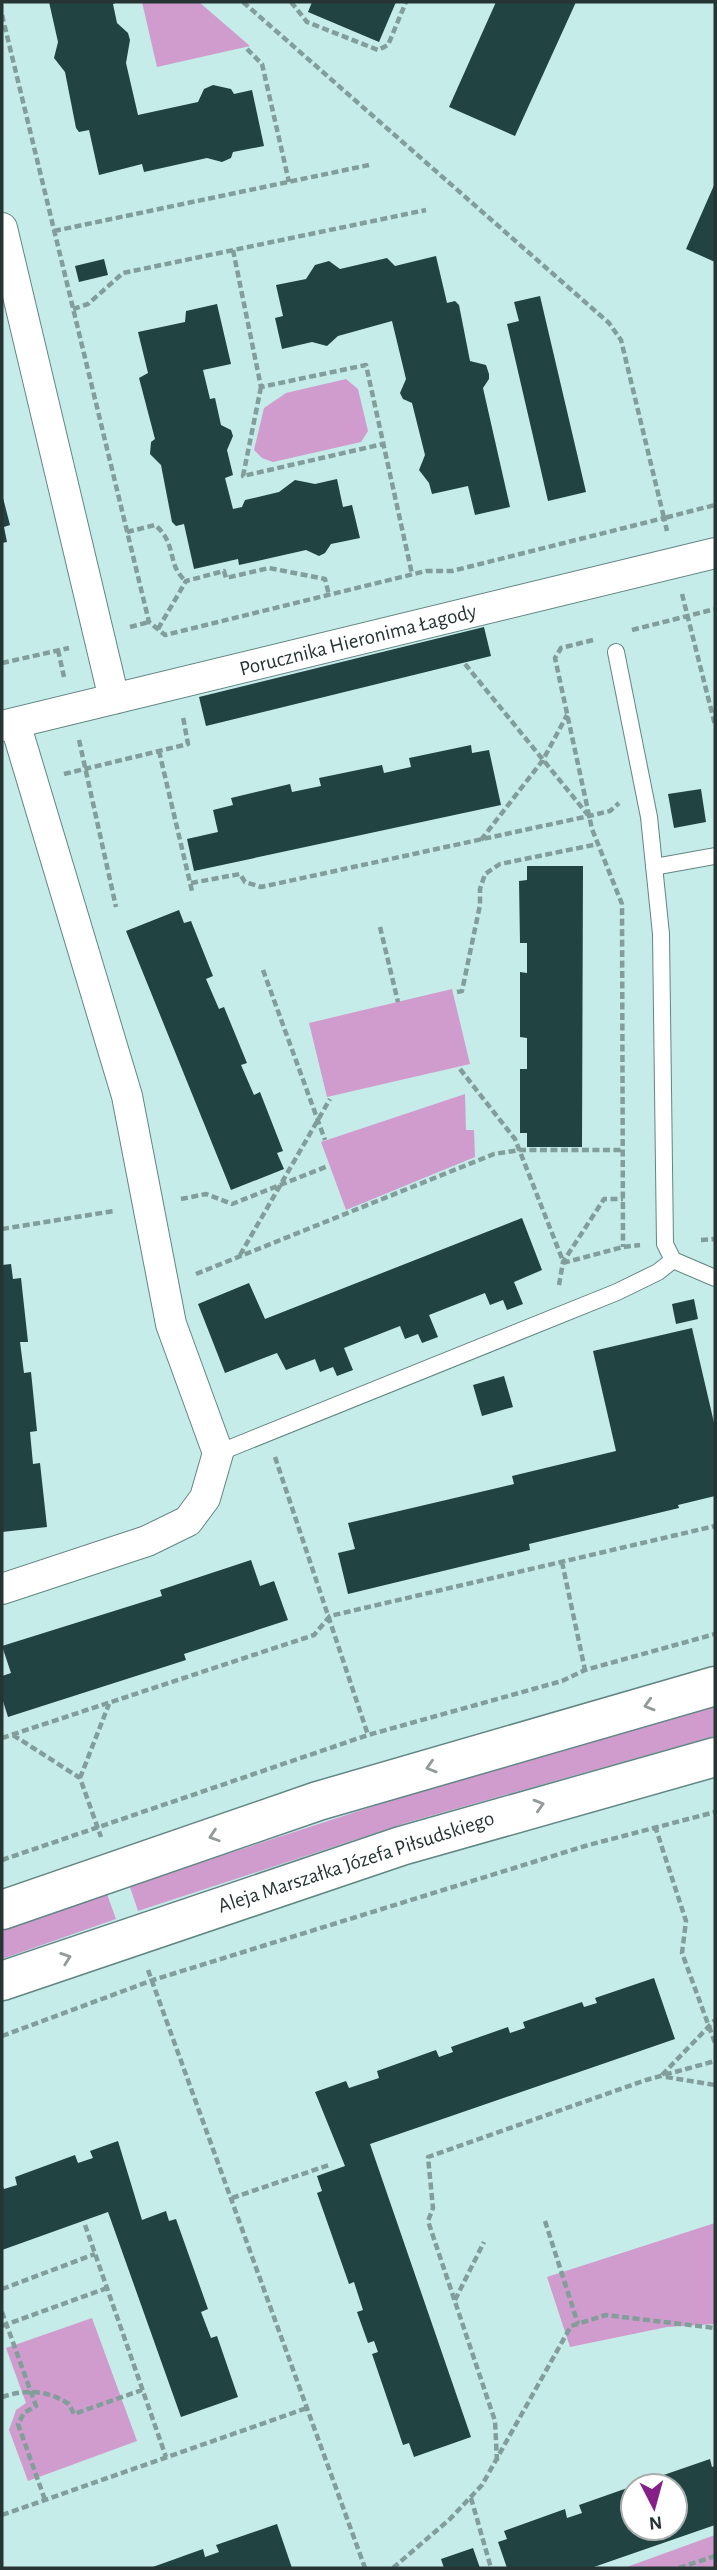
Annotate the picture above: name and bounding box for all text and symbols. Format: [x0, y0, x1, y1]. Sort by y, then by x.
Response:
street label: Porucznika Hieronima Łagody [237, 600, 479, 680]
one-way arrow [644, 1696, 656, 1711]
one-way arrow [425, 1759, 437, 1774]
one-way arrow [532, 1798, 544, 1813]
street label: Aleja Marszałka Józefa Piłsudskiego [215, 1807, 497, 1917]
one-way arrow [208, 1828, 221, 1842]
one-way arrow [59, 1952, 71, 1966]
north arrow [619, 2472, 689, 2542]
text: N [648, 2512, 663, 2533]

